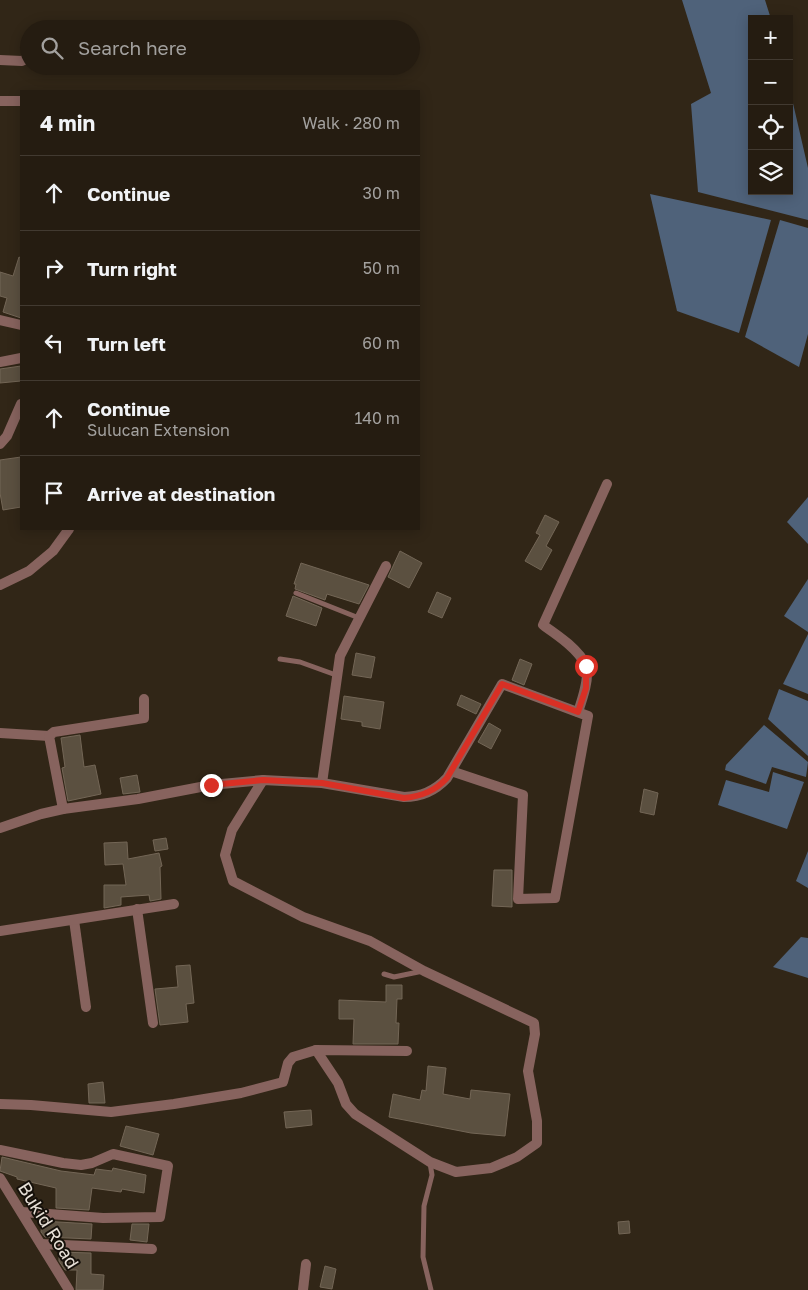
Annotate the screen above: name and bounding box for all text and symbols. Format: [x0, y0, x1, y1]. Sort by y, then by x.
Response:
map controls [748, 15, 793, 195]
button: + [748, 15, 793, 60]
search box [20, 20, 420, 75]
icon: search [38, 34, 66, 62]
text: Search here [78, 36, 187, 59]
button: − [748, 60, 793, 105]
button: locate [748, 105, 793, 150]
text: 4 min [40, 110, 95, 136]
text: Walk · 280 m [302, 113, 400, 133]
button: layers [748, 150, 793, 195]
icon: ahead [40, 179, 68, 207]
text: Continue [87, 182, 170, 205]
text: 30 m [363, 183, 400, 203]
icon: right [40, 254, 68, 282]
text: Turn right [87, 257, 177, 280]
text: 50 m [363, 258, 400, 278]
icon: left [40, 329, 68, 357]
text: Turn left [87, 332, 166, 355]
text: 60 m [362, 333, 400, 353]
text: Continue [87, 397, 170, 420]
icon: ahead [40, 404, 68, 432]
text: 140 m [354, 408, 400, 428]
text: Sulucan Extension [87, 420, 230, 440]
icon: arrive [40, 479, 68, 507]
text: Arrive at destination [87, 482, 275, 505]
route start [575, 655, 598, 678]
route end [200, 774, 223, 797]
street label: Bukid Road [14, 1178, 84, 1272]

